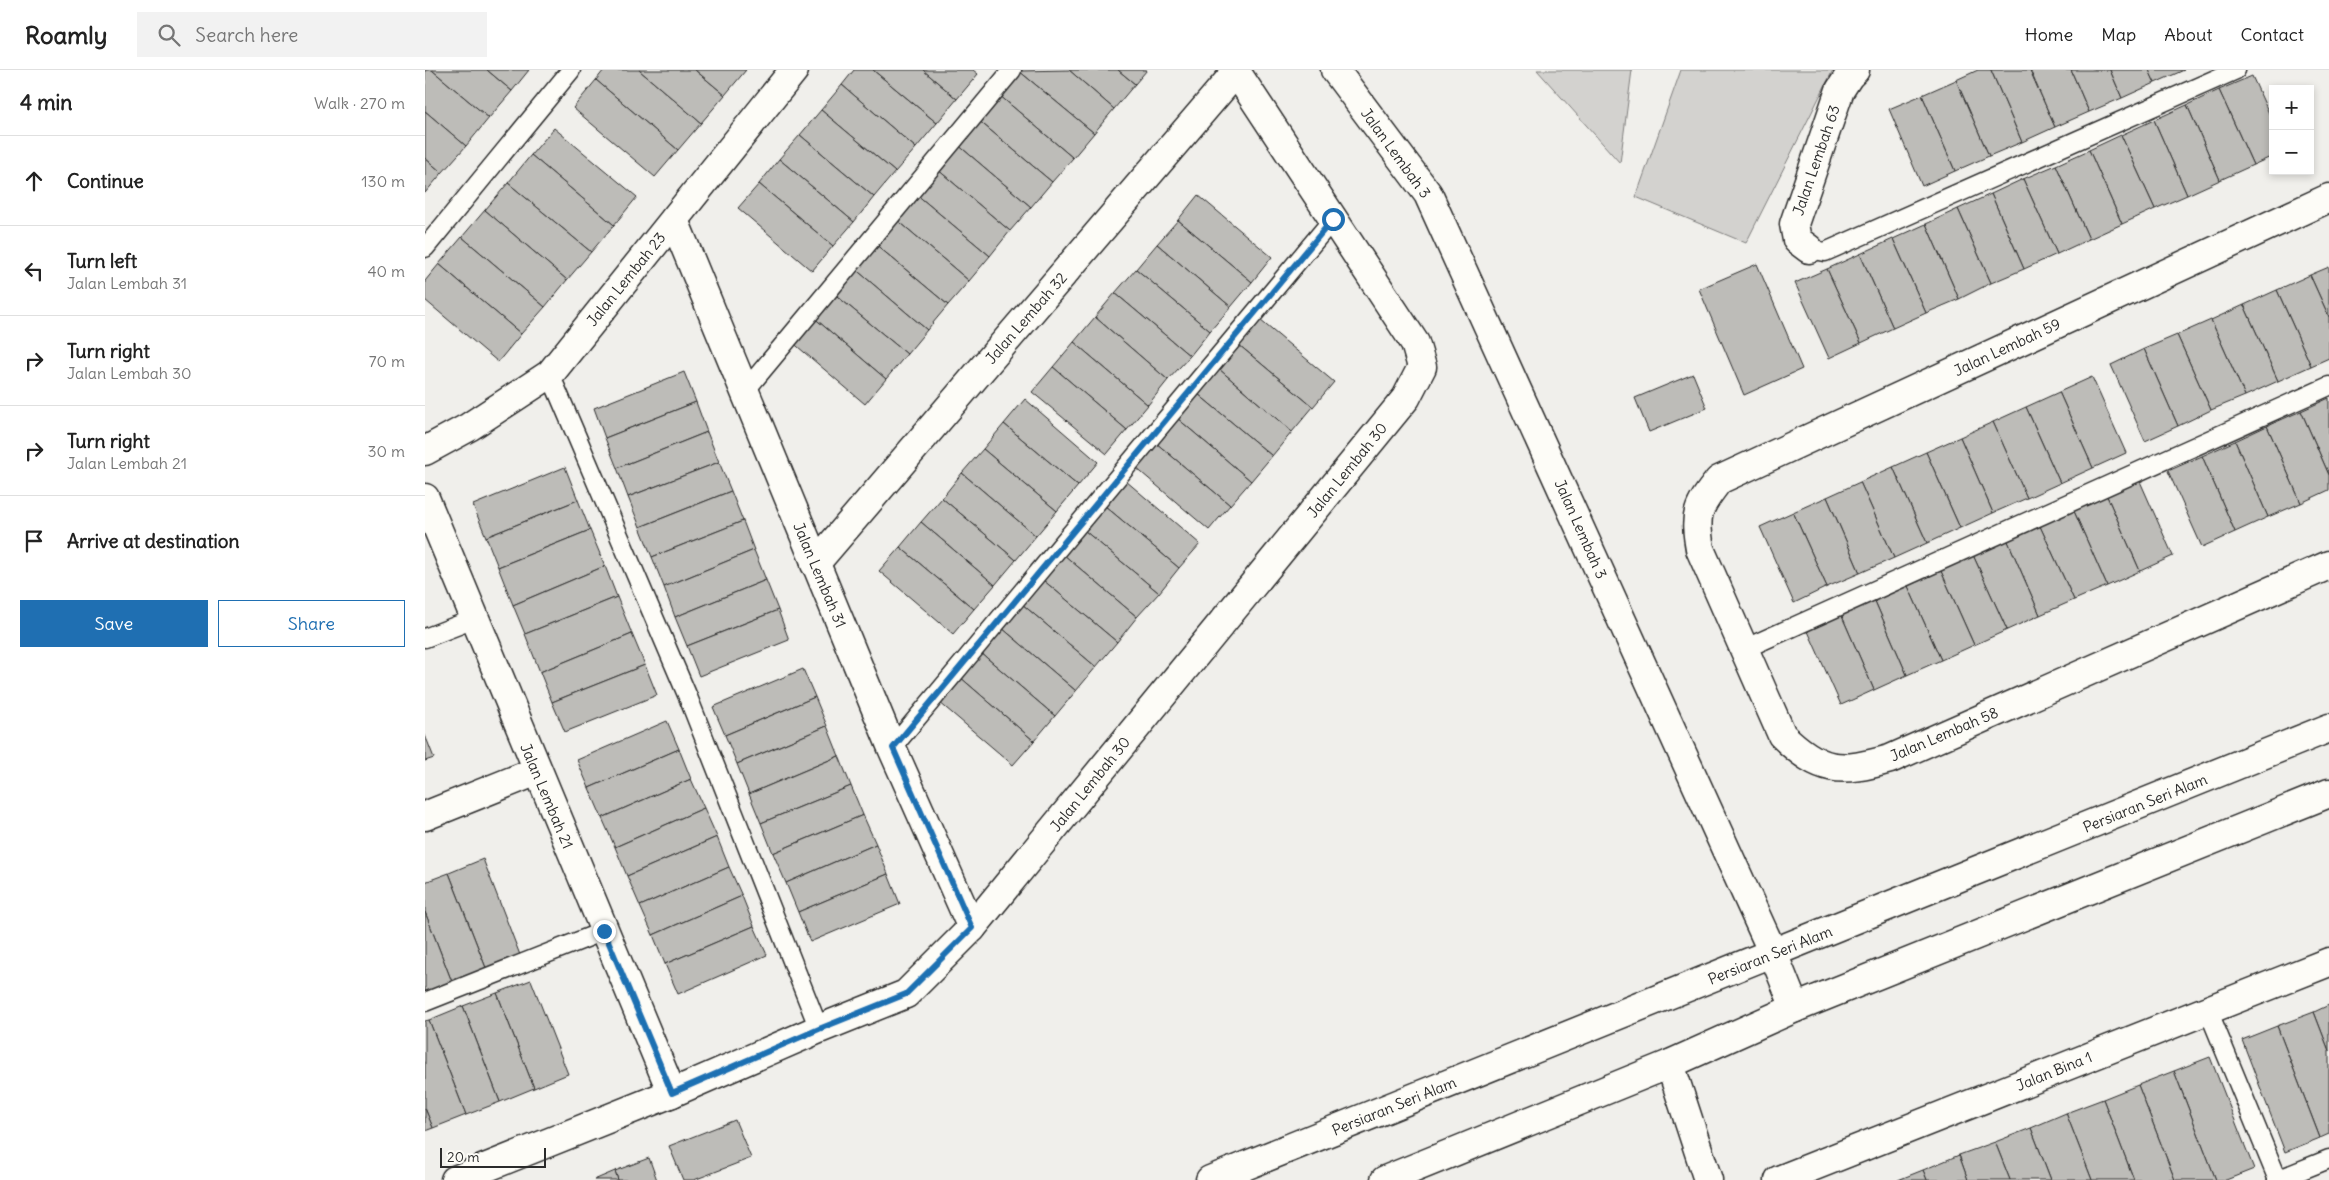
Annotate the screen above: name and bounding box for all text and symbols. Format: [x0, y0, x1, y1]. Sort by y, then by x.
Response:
search box [137, 12, 487, 57]
text: Roamly [25, 20, 107, 50]
icon: search [155, 21, 183, 49]
text: Search here [195, 23, 298, 47]
text: Home [2025, 23, 2073, 46]
text: Map [2101, 23, 2136, 46]
text: About [2164, 23, 2212, 46]
text: Contact [2240, 23, 2304, 46]
map controls [2269, 85, 2314, 175]
button: + [2269, 85, 2314, 130]
text: 4 min [20, 89, 72, 116]
text: Walk · 270 m [314, 93, 405, 113]
street label: Jalan Lembah 63 [1788, 102, 1844, 218]
street label: Jalan Lembah 3 [1357, 104, 1435, 202]
button: − [2269, 130, 2314, 175]
icon: ahead [20, 167, 48, 195]
text: Continue [67, 169, 144, 193]
text: 130 m [361, 171, 405, 191]
route start [1322, 208, 1345, 231]
street label: Jalan Lembah 23 [582, 228, 670, 330]
text: Turn left [67, 249, 137, 273]
icon: left [20, 257, 48, 285]
text: 40 m [367, 261, 405, 281]
street label: Jalan Lembah 32 [981, 268, 1071, 368]
text: Jalan Lembah 31 [67, 273, 187, 293]
street label: Jalan Lembah 59 [1951, 314, 2063, 380]
text: Turn right [67, 339, 150, 363]
icon: right [20, 347, 48, 375]
text: 70 m [369, 351, 405, 371]
text: Jalan Lembah 30 [67, 363, 192, 383]
street label: Jalan Lembah 30 [1303, 419, 1391, 521]
text: Turn right [67, 429, 150, 453]
icon: right [20, 437, 48, 465]
text: 30 m [368, 441, 405, 461]
text: Jalan Lembah 21 [67, 453, 187, 473]
street label: Jalan Lembah 3 [1551, 476, 1611, 582]
street label: Jalan Lembah 31 [789, 519, 851, 631]
icon: arrive [20, 527, 48, 555]
text: Arrive at destination [67, 529, 240, 553]
button: Save [20, 600, 208, 647]
button: Share [218, 600, 405, 647]
street label: Jalan Lembah 58 [1887, 703, 2001, 765]
street label: Jalan Lembah 30 [1046, 733, 1134, 835]
street label: Jalan Lembah 21 [516, 740, 578, 852]
street label: Persiaran Seri Alam [2080, 769, 2210, 837]
route end [593, 920, 616, 943]
street label: Persiaran Seri Alam [1705, 921, 1835, 989]
street label: Jalan Bina 1 [2013, 1047, 2095, 1095]
street label: Persiaran Seri Alam [1329, 1072, 1459, 1140]
scale bar [440, 1145, 546, 1168]
text: 20 m [447, 1148, 480, 1166]

